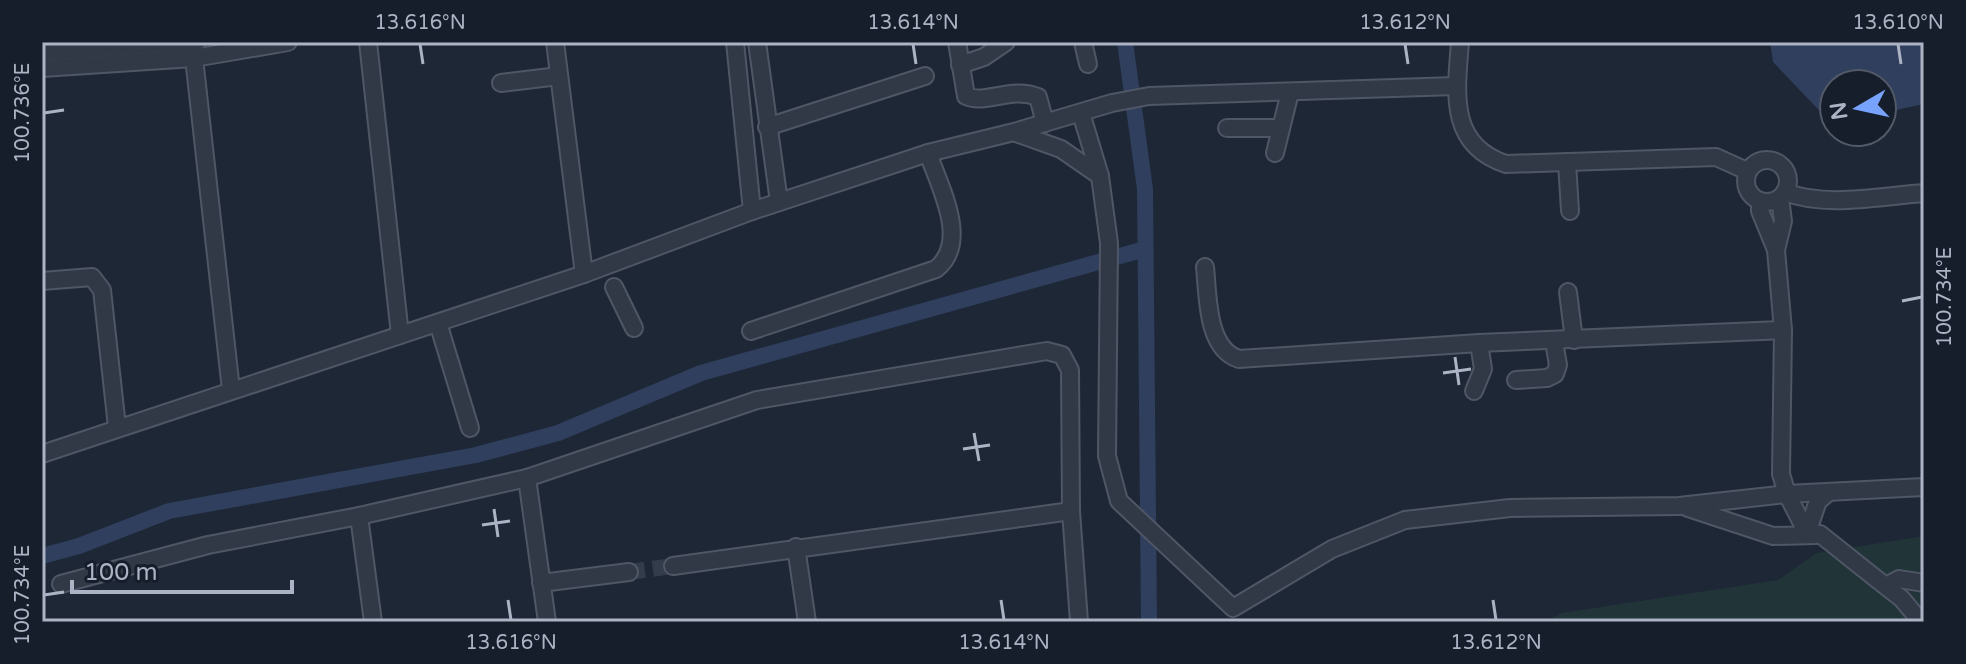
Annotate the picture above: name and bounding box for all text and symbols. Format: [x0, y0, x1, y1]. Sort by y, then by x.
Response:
text: 13.616°N [374, 11, 466, 35]
text: 13.614°N [867, 11, 959, 35]
text: 13.612°N [1359, 11, 1451, 35]
text: 13.610°N [1852, 11, 1944, 35]
text: 100.736°E [11, 63, 35, 163]
north arrow [1818, 68, 1898, 148]
text: N [1825, 100, 1853, 122]
text: 100.734°E [1933, 247, 1957, 347]
scale bar [72, 544, 292, 594]
text: 100.734°E [11, 545, 35, 645]
text: 100 m [84, 558, 158, 587]
text: 13.616°N [465, 631, 557, 655]
text: 13.614°N [958, 631, 1050, 655]
text: 13.612°N [1450, 631, 1542, 655]

